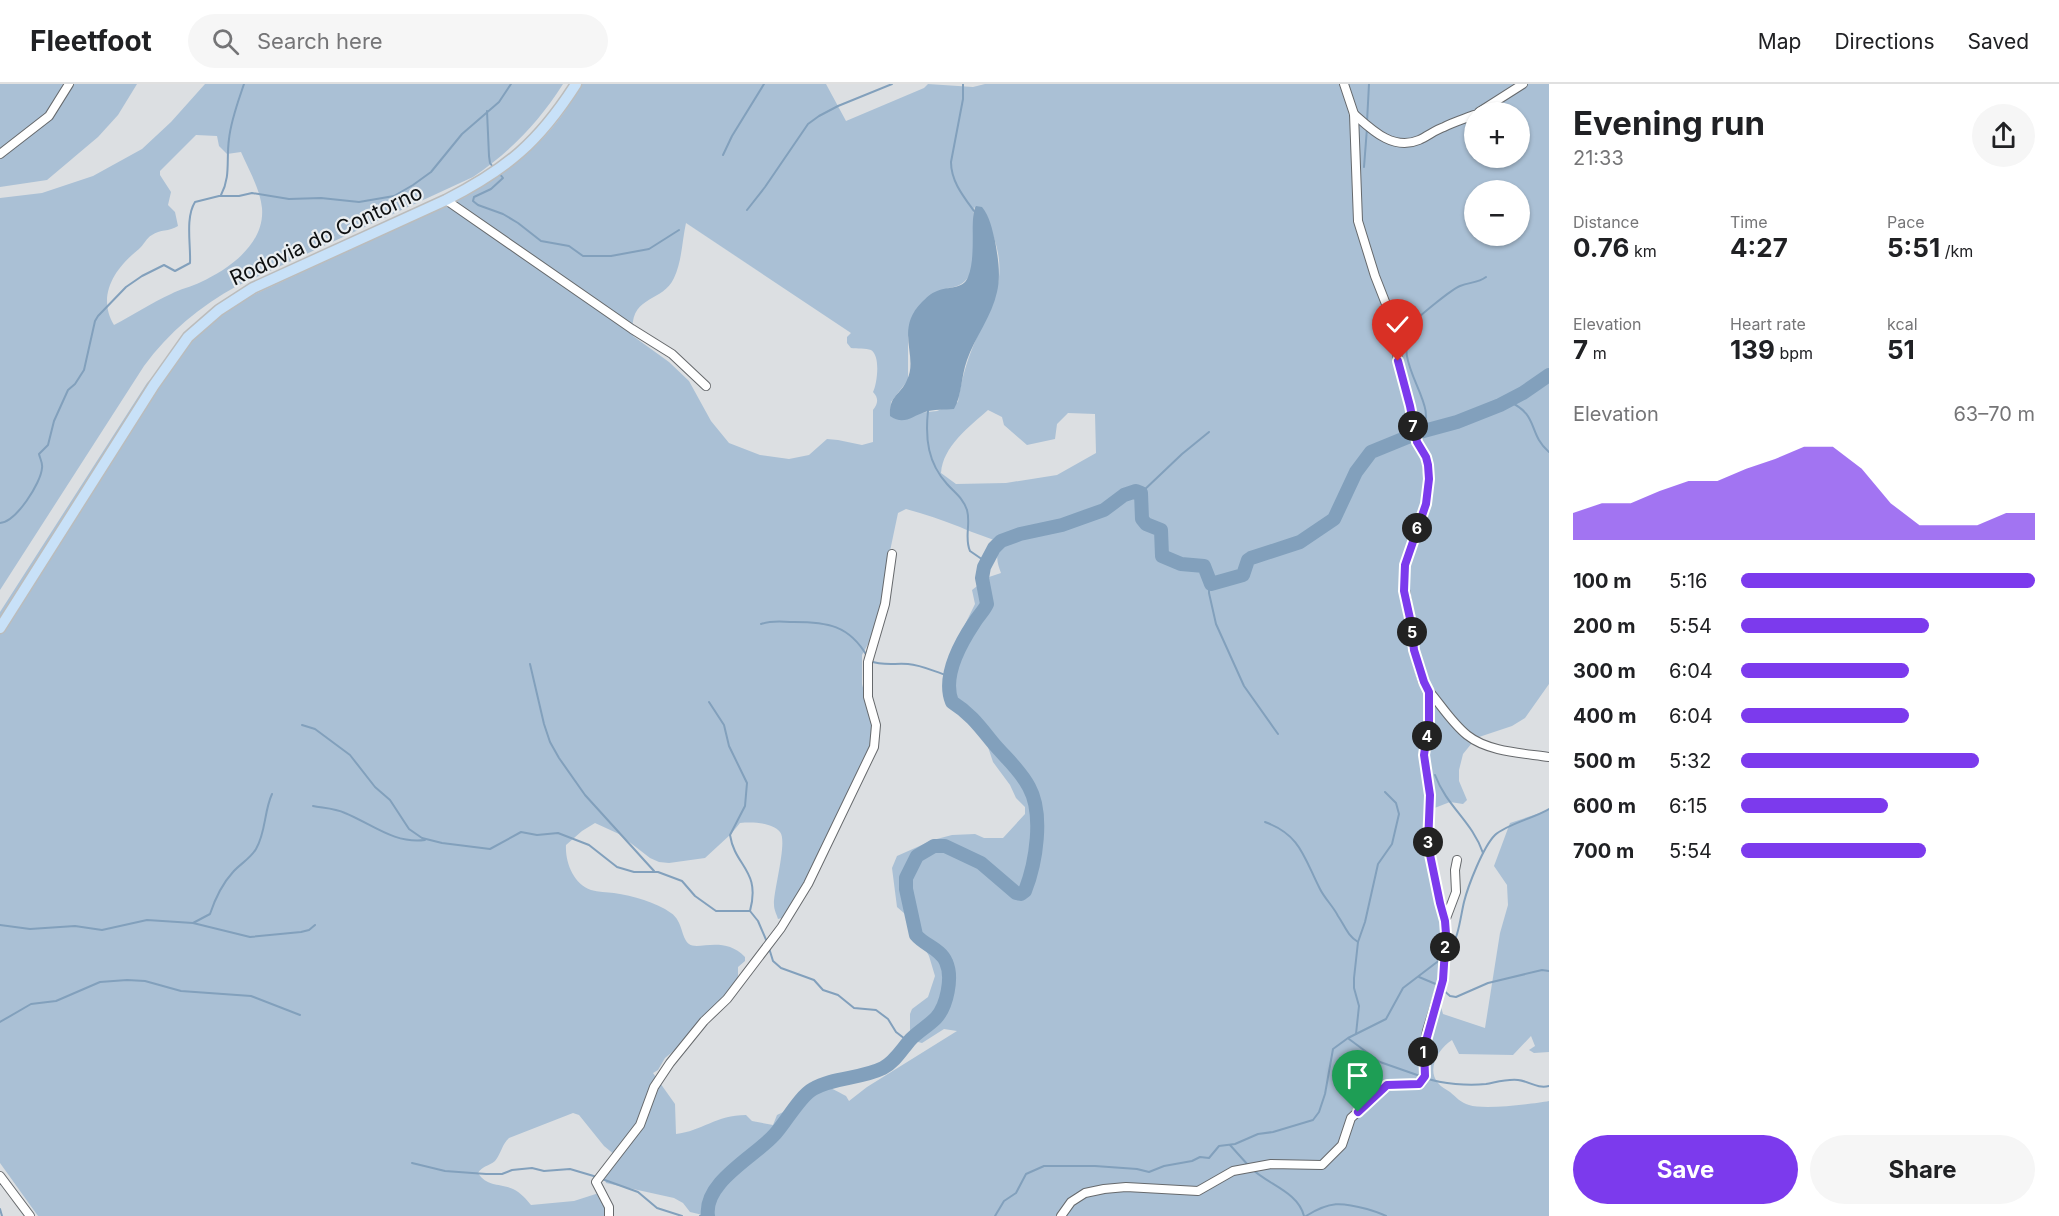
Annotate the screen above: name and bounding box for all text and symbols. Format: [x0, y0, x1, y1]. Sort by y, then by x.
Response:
search box [188, 14, 608, 68]
text: Fleetfoot [30, 24, 152, 58]
icon: search [209, 25, 242, 58]
text: Search here [257, 28, 383, 54]
text: Map [1758, 29, 1801, 54]
text: Directions [1834, 29, 1935, 54]
text: Saved [1968, 29, 2029, 54]
map controls [1464, 102, 1530, 246]
button: + [1464, 102, 1530, 168]
text: Evening run [1573, 103, 1765, 143]
button: share [1972, 104, 2035, 167]
text: 21:33 [1573, 146, 1624, 170]
street label: Rodovia do Contorno [226, 179, 426, 291]
button: − [1464, 180, 1530, 246]
text: Distance [1573, 212, 1639, 232]
text: Time [1730, 212, 1768, 232]
text: Pace [1887, 212, 1925, 232]
text: 0.76 [1573, 232, 1629, 263]
text: 4:27 [1730, 232, 1788, 263]
text: 5:51 [1887, 232, 1940, 263]
text: km [1629, 241, 1657, 261]
text: /km [1940, 241, 1973, 261]
pin [1372, 299, 1423, 361]
icon: check [1381, 308, 1414, 341]
text: Elevation [1573, 314, 1642, 334]
text: Heart rate [1730, 314, 1806, 334]
text: kcal [1887, 314, 1918, 334]
text: 7 [1573, 334, 1588, 365]
text: 139 [1730, 334, 1775, 365]
text: 51 [1887, 334, 1915, 365]
text: m [1588, 343, 1607, 363]
text: bpm [1775, 343, 1813, 363]
text: Elevation [1573, 402, 1659, 426]
text: 63–70 m [1953, 402, 2035, 426]
pin: 7 [1398, 411, 1428, 441]
text: 7 [1408, 416, 1418, 436]
pin: 6 [1402, 513, 1432, 543]
text: 6 [1412, 518, 1422, 538]
text: 100 m [1573, 569, 1632, 593]
text: 5:16 [1669, 569, 1707, 593]
text: 200 m [1573, 614, 1636, 638]
text: 5:54 [1669, 614, 1712, 638]
pin: 5 [1397, 617, 1427, 647]
text: 5 [1407, 622, 1417, 642]
text: 300 m [1573, 659, 1636, 683]
text: 6:04 [1669, 659, 1713, 683]
text: 400 m [1573, 704, 1637, 728]
text: 6:04 [1669, 704, 1713, 728]
pin: 4 [1412, 721, 1442, 751]
text: 4 [1422, 726, 1432, 746]
text: 500 m [1573, 749, 1636, 773]
text: 5:32 [1669, 749, 1711, 773]
text: 600 m [1573, 794, 1636, 818]
text: 6:15 [1669, 794, 1707, 818]
pin: 3 [1413, 827, 1443, 857]
text: 3 [1423, 832, 1433, 852]
text: 700 m [1573, 839, 1634, 863]
text: 5:54 [1669, 839, 1712, 863]
pin: 2 [1430, 932, 1460, 962]
text: 2 [1440, 937, 1450, 957]
pin: 1 [1408, 1037, 1438, 1067]
text: 1 [1420, 1042, 1426, 1062]
pin [1332, 1050, 1383, 1112]
icon: arrive [1341, 1059, 1374, 1092]
button: Save [1573, 1135, 1798, 1204]
button: Share [1810, 1135, 2035, 1204]

